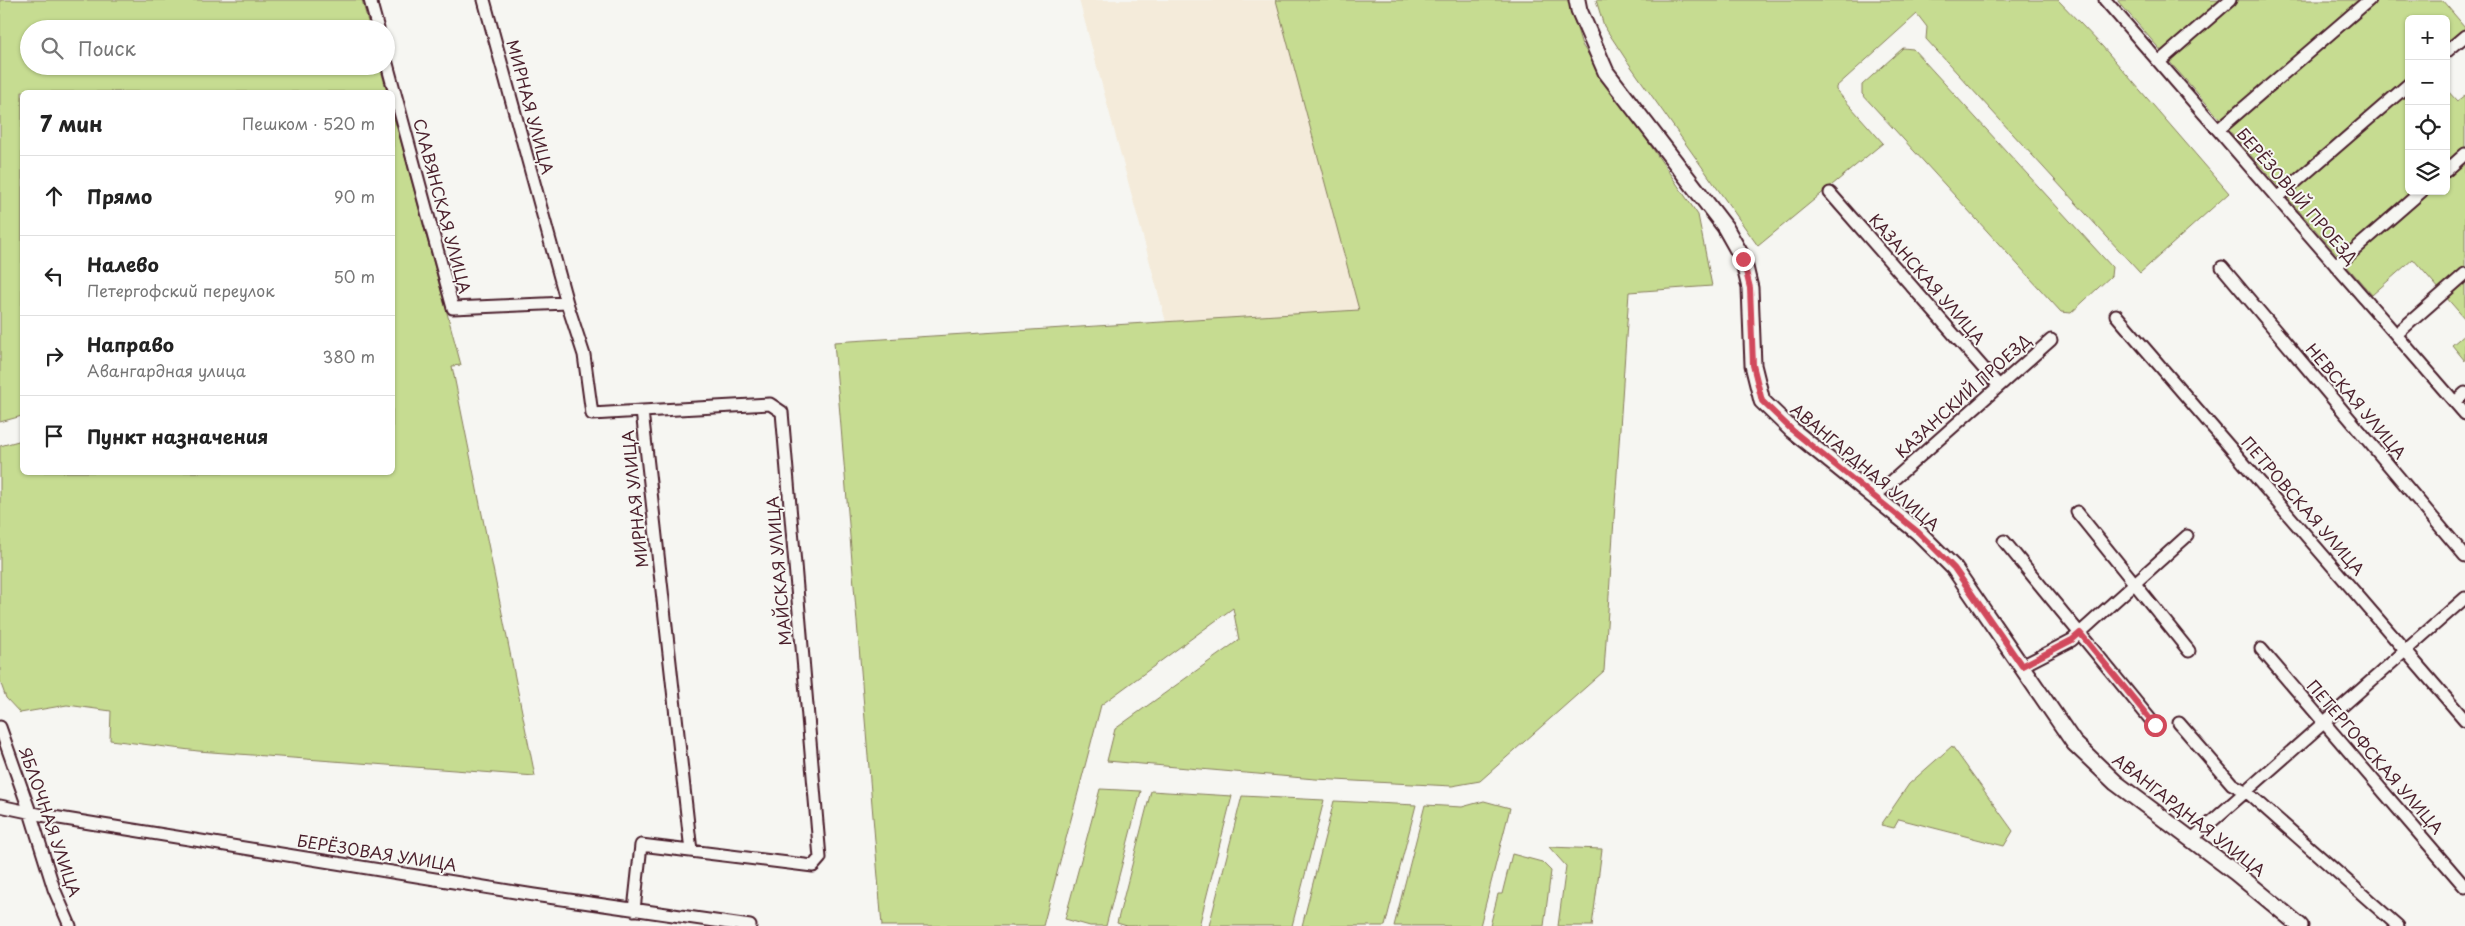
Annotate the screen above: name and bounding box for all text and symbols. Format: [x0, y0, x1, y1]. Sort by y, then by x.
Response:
map controls [2405, 15, 2450, 195]
button: + [2405, 15, 2450, 60]
search box [20, 20, 395, 75]
icon: search [38, 34, 66, 62]
text: Поиск [78, 34, 136, 62]
street label: МИРНАЯ УЛИЦА [501, 37, 560, 177]
button: − [2405, 60, 2450, 105]
button: locate [2405, 105, 2450, 150]
text: 7 мин [40, 107, 103, 139]
text: Пешком · 520 m [242, 111, 375, 135]
street label: СЛАВЯНСКАЯ УЛИЦА [408, 116, 478, 296]
street label: БЕРЁЗОВЫЙ ПРОЕЗД [2232, 122, 2364, 269]
button: layers [2405, 150, 2450, 195]
icon: ahead [40, 182, 68, 210]
text: Прямо [87, 182, 152, 210]
text: 90 m [334, 184, 375, 208]
street label: КАЗАНСКАЯ УЛИЦА [1864, 208, 1991, 349]
route end [1732, 248, 1755, 271]
text: Налево [87, 250, 159, 278]
icon: left [40, 262, 68, 290]
text: 50 m [334, 264, 375, 288]
text: Петергофский переулок [87, 278, 275, 302]
street label: КАЗАНСКИЙ ПРОЕЗД [1889, 328, 2035, 463]
text: Направо [87, 330, 174, 358]
street label: НЕВСКАЯ УЛИЦА [2301, 337, 2413, 464]
icon: right [40, 342, 68, 370]
text: 380 m [323, 344, 375, 368]
text: Авангардная улица [87, 358, 246, 382]
street label: АВАНГАРДНАЯ УЛИЦА [1786, 397, 1945, 536]
icon: arrive [40, 422, 68, 450]
text: Пункт назначения [87, 422, 268, 450]
street label: МИРНАЯ УЛИЦА [615, 429, 653, 569]
street label: ПЕТРОВСКАЯ УЛИЦА [2237, 431, 2371, 580]
street label: МАЙСКАЯ УЛИЦА [760, 495, 796, 647]
street label: ПЕТЕРГОФСКАЯ УЛИЦА [2302, 674, 2450, 839]
route start [2144, 714, 2167, 737]
street label: ЯБЛОЧНАЯ УЛИЦА [14, 744, 88, 900]
street label: АВАНГАРДНАЯ УЛИЦА [2108, 747, 2271, 881]
street label: БЕРЁЗОВАЯ УЛИЦА [296, 828, 459, 876]

